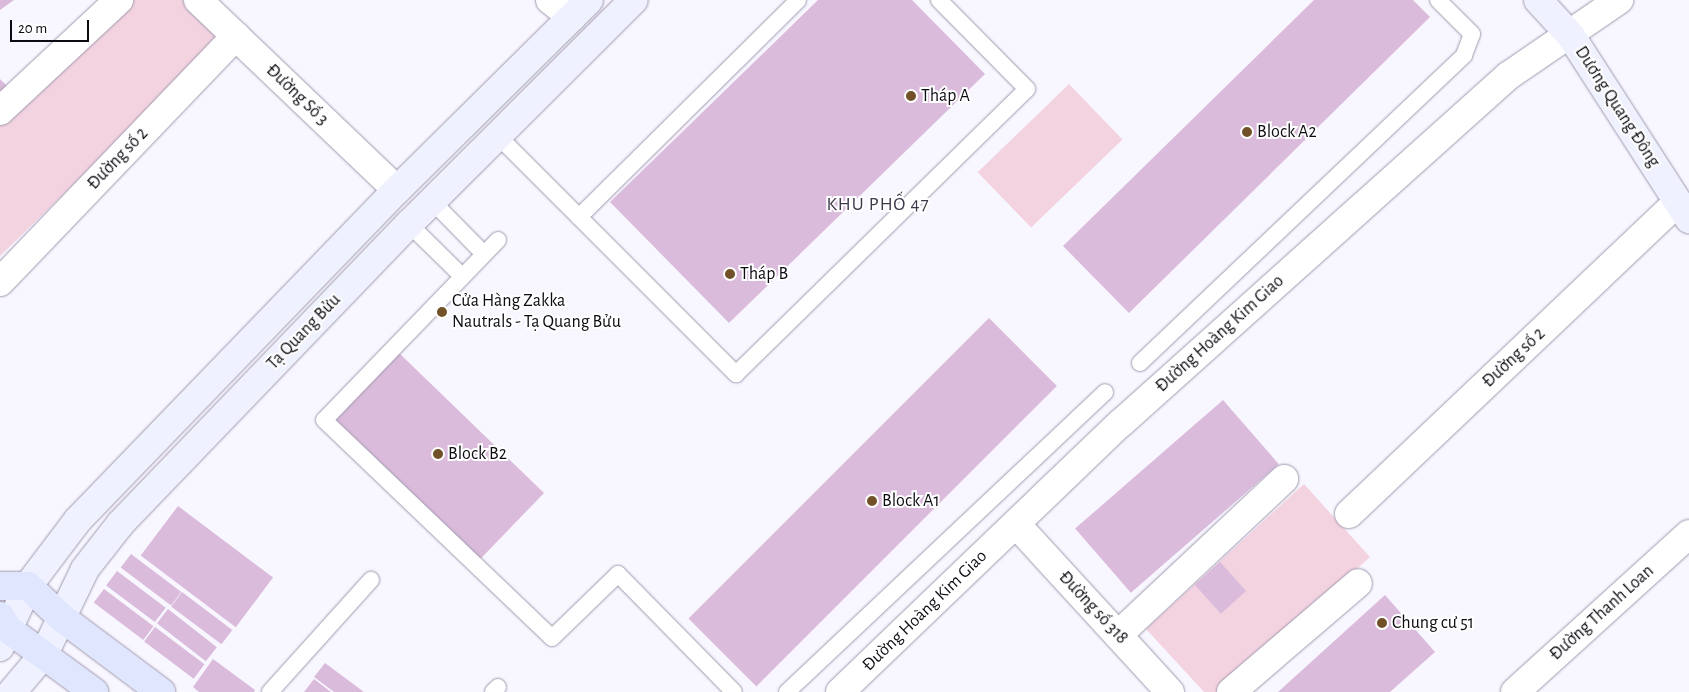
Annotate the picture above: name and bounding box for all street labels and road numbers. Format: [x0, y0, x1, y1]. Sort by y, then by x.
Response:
street label: Dương Quang Đông [1570, 42, 1664, 172]
street label: Đường Số 3 [261, 60, 333, 130]
street label: Đường số 2 [83, 123, 153, 195]
street label: Đường Hoàng Kim Giao [1151, 271, 1289, 397]
street label: Tạ Quang Bửu [262, 290, 346, 374]
street label: Đường số 2 [1478, 323, 1550, 393]
street label: Đường Hoàng Kim Giao [858, 546, 992, 676]
street label: Đường Thanh Loan [1545, 561, 1659, 665]
street label: Đường số 318 [1054, 567, 1132, 649]

